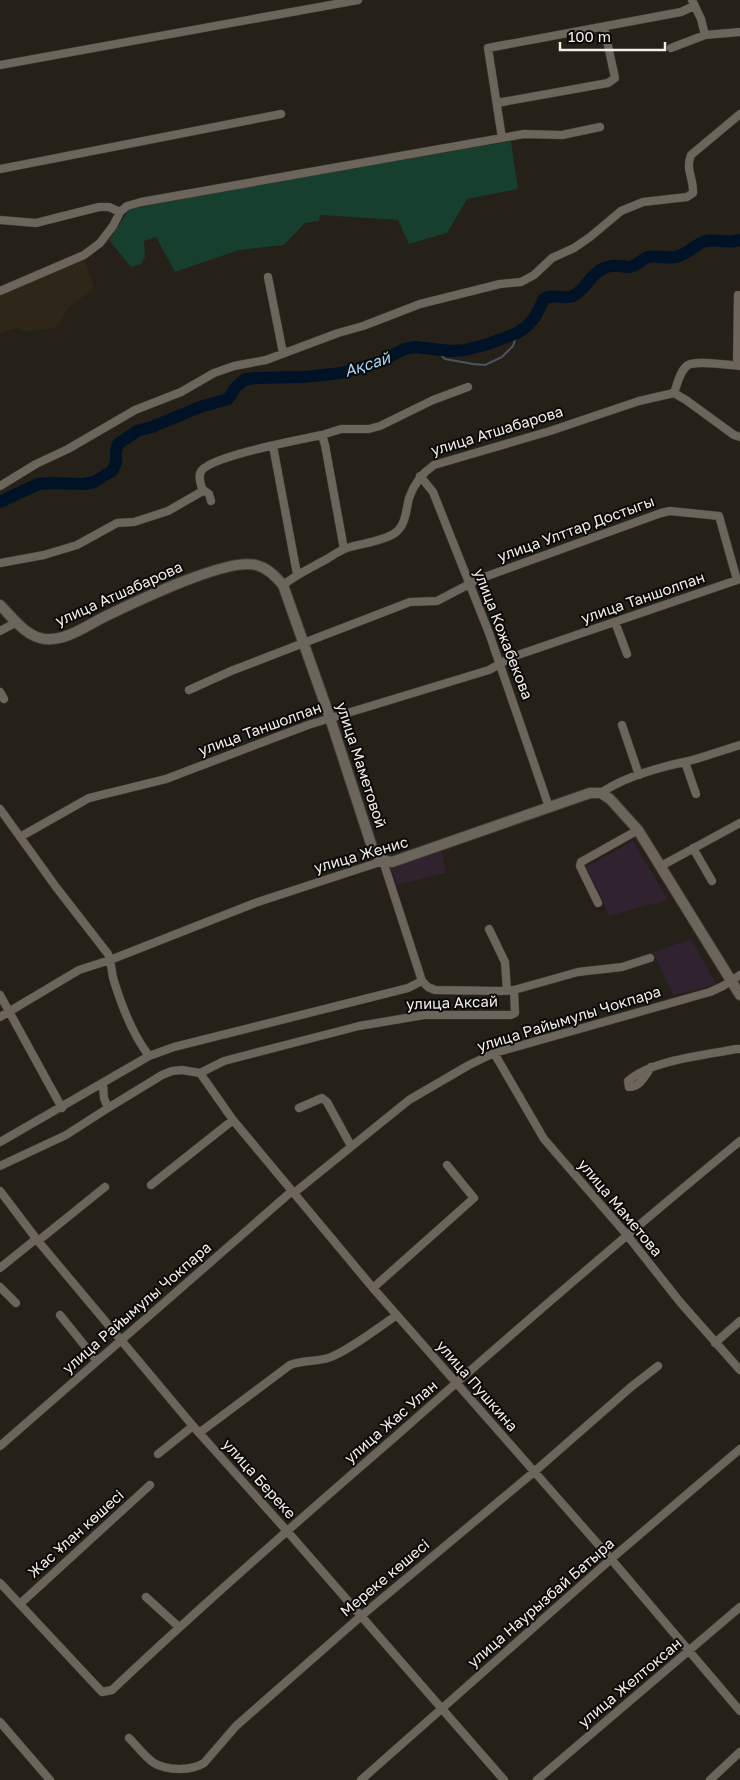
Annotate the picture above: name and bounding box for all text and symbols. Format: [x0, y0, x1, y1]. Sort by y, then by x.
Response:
scale bar [560, 20, 665, 52]
text: 100 m [568, 27, 611, 45]
water label: Ақсай [341, 347, 394, 381]
street label: улица Атшабарова [428, 401, 565, 459]
street label: улица Улттар Достыгы [495, 491, 657, 565]
street label: улица Атшабарова [52, 557, 185, 629]
street label: улица Кожабекова [471, 566, 537, 702]
street label: улица Таншолпан [578, 567, 707, 627]
street label: улица Таншолпан [196, 697, 324, 759]
street label: улица Маметовой [333, 699, 391, 830]
street label: улица Женис [312, 832, 410, 876]
street label: улица Райымулы Чокпара [475, 981, 663, 1055]
street label: улица Аксай [406, 991, 498, 1013]
street label: улица Маметова [575, 1155, 667, 1260]
street label: улица Райымулы Чокпара [58, 1238, 214, 1377]
street label: улица Пушкина [433, 1336, 522, 1435]
street label: улица Жас Улан [340, 1376, 441, 1467]
street label: улица Береке [219, 1435, 301, 1522]
street label: Жас Ұлан көшесі [24, 1485, 127, 1581]
street label: улица Наурызбай Батыра [463, 1534, 617, 1671]
street label: Мереке көшесі [336, 1535, 433, 1620]
street label: улица Желтоксан [574, 1634, 685, 1731]

